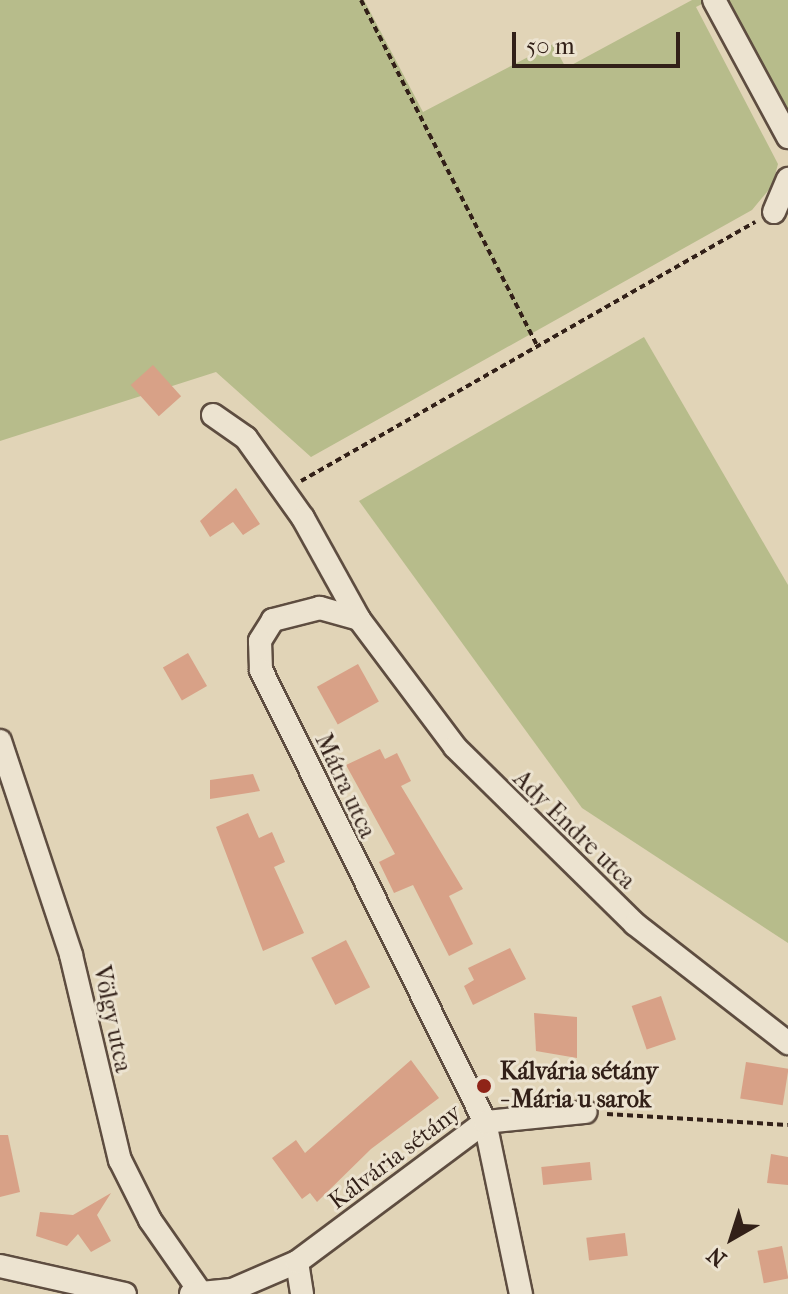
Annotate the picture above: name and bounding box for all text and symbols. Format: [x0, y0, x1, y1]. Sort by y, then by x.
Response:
scale bar [516, 16, 684, 66]
text: 50 m [526, 32, 575, 60]
street label: Mátra utca [308, 729, 382, 843]
street label: Ady Endre utca [507, 765, 641, 895]
street label: Völgy utca [87, 963, 137, 1075]
place label: Kálvária sétány - Mária u sarok [500, 1058, 658, 1114]
marker: Kálvária sétány - Mária u sarok [475, 1077, 493, 1095]
street label: Kálvária sétány [323, 1098, 467, 1216]
north arrow [692, 1198, 772, 1278]
text: N [702, 1241, 732, 1272]

